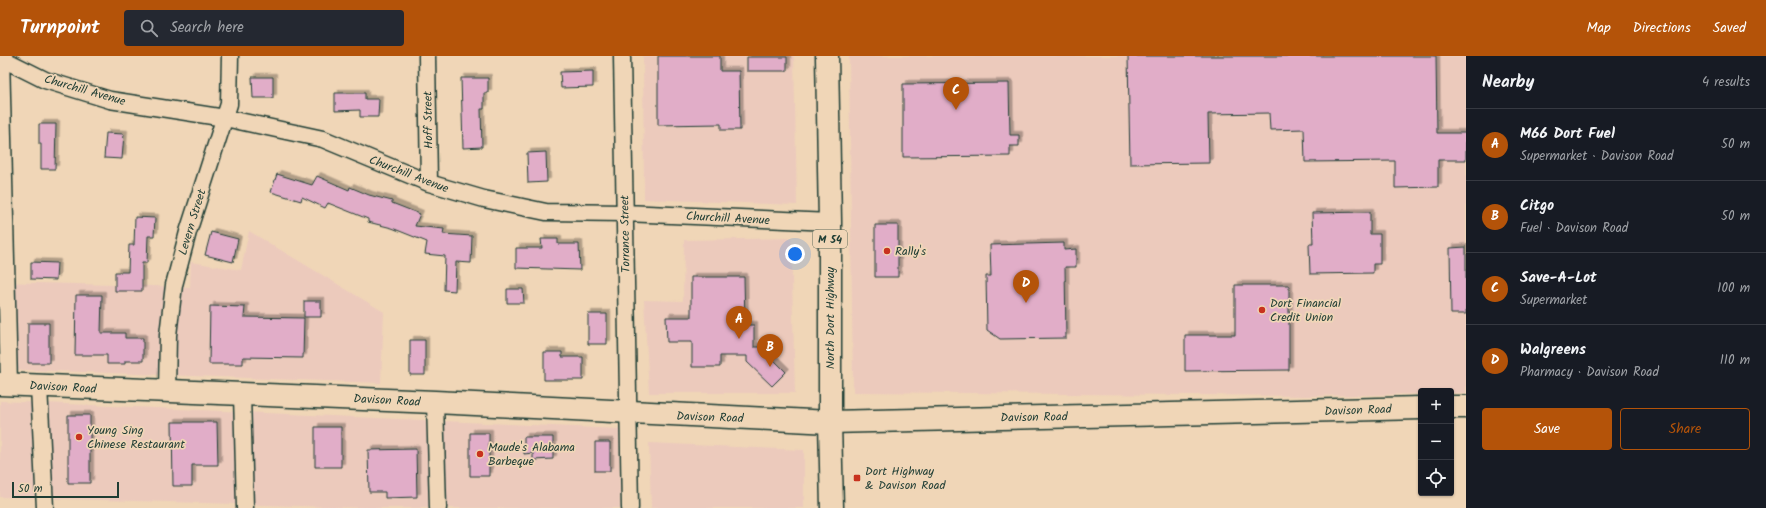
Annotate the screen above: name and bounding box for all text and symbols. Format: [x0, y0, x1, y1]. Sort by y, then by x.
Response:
search box [124, 10, 404, 46]
text: Turnpoint [20, 13, 100, 43]
text: Search here [170, 16, 244, 40]
icon: search [138, 17, 160, 39]
text: Map [1586, 17, 1611, 39]
text: Directions [1633, 17, 1691, 39]
text: Saved [1713, 17, 1746, 39]
text: Nearby [1482, 69, 1534, 96]
street label: Churchill Avenue [42, 70, 128, 111]
text: 4 results [1702, 72, 1750, 93]
pin: C [943, 77, 969, 110]
street label: Hoff Street [418, 91, 439, 149]
text: M66 Dort Fuel [1520, 122, 1615, 146]
text: A [1491, 134, 1499, 155]
text: 50 m [1721, 134, 1750, 155]
text: Supermarket · Davison Road [1520, 146, 1673, 167]
street label: Churchill Avenue [366, 151, 452, 199]
street label: Levern Street [173, 187, 212, 257]
text: Citgo [1520, 194, 1554, 218]
street label: Torrance Street [615, 195, 636, 273]
text: B [1491, 206, 1499, 227]
text: 50 m [1721, 206, 1750, 227]
street label: Churchill Avenue [686, 207, 771, 230]
text: Fuel · Davison Road [1520, 218, 1628, 239]
road number: M 54 [813, 230, 847, 248]
place label: Rally's [895, 242, 926, 261]
your location [785, 244, 805, 264]
marker: Rally's [882, 246, 892, 256]
street label: North Dort Highway [821, 266, 840, 369]
text: Save-A-Lot [1520, 266, 1597, 290]
pin: D [1013, 270, 1039, 303]
text: C [1491, 278, 1499, 299]
text: 100 m [1717, 278, 1750, 299]
text: Supermarket [1520, 290, 1587, 311]
place label: Dort Financial Credit Union [1270, 294, 1341, 327]
marker: Dort Financial Credit Union [1257, 305, 1267, 315]
pin: A [726, 306, 752, 339]
pin: B [757, 334, 783, 367]
text: Walgreens [1520, 338, 1586, 362]
text: D [1491, 350, 1499, 371]
text: 110 m [1720, 350, 1750, 371]
text: Pharmacy · Davison Road [1520, 362, 1659, 383]
street label: Davison Road [29, 376, 98, 399]
map controls [1418, 388, 1454, 496]
button: + [1418, 388, 1454, 424]
street label: Davison Road [353, 389, 422, 412]
street label: Davison Road [1324, 400, 1393, 421]
street label: Davison Road [676, 407, 745, 428]
street label: Davison Road [1000, 407, 1069, 428]
button: Save [1482, 408, 1612, 450]
button: Share [1620, 408, 1750, 450]
place label: Young Sing Chinese Restaurant [87, 421, 185, 454]
button: − [1418, 424, 1454, 460]
marker: Young Sing Chinese Restaurant [74, 432, 84, 442]
place label: Maude's Alabama Barbeque [488, 438, 575, 471]
marker: Maude's Alabama Barbeque [475, 449, 485, 459]
button: locate [1418, 460, 1454, 496]
place label: Dort Highway & Davison Road [865, 462, 946, 495]
marker: Dort Highway & Davison Road [852, 473, 862, 483]
scale bar [12, 480, 119, 499]
text: 50 m [18, 480, 43, 498]

